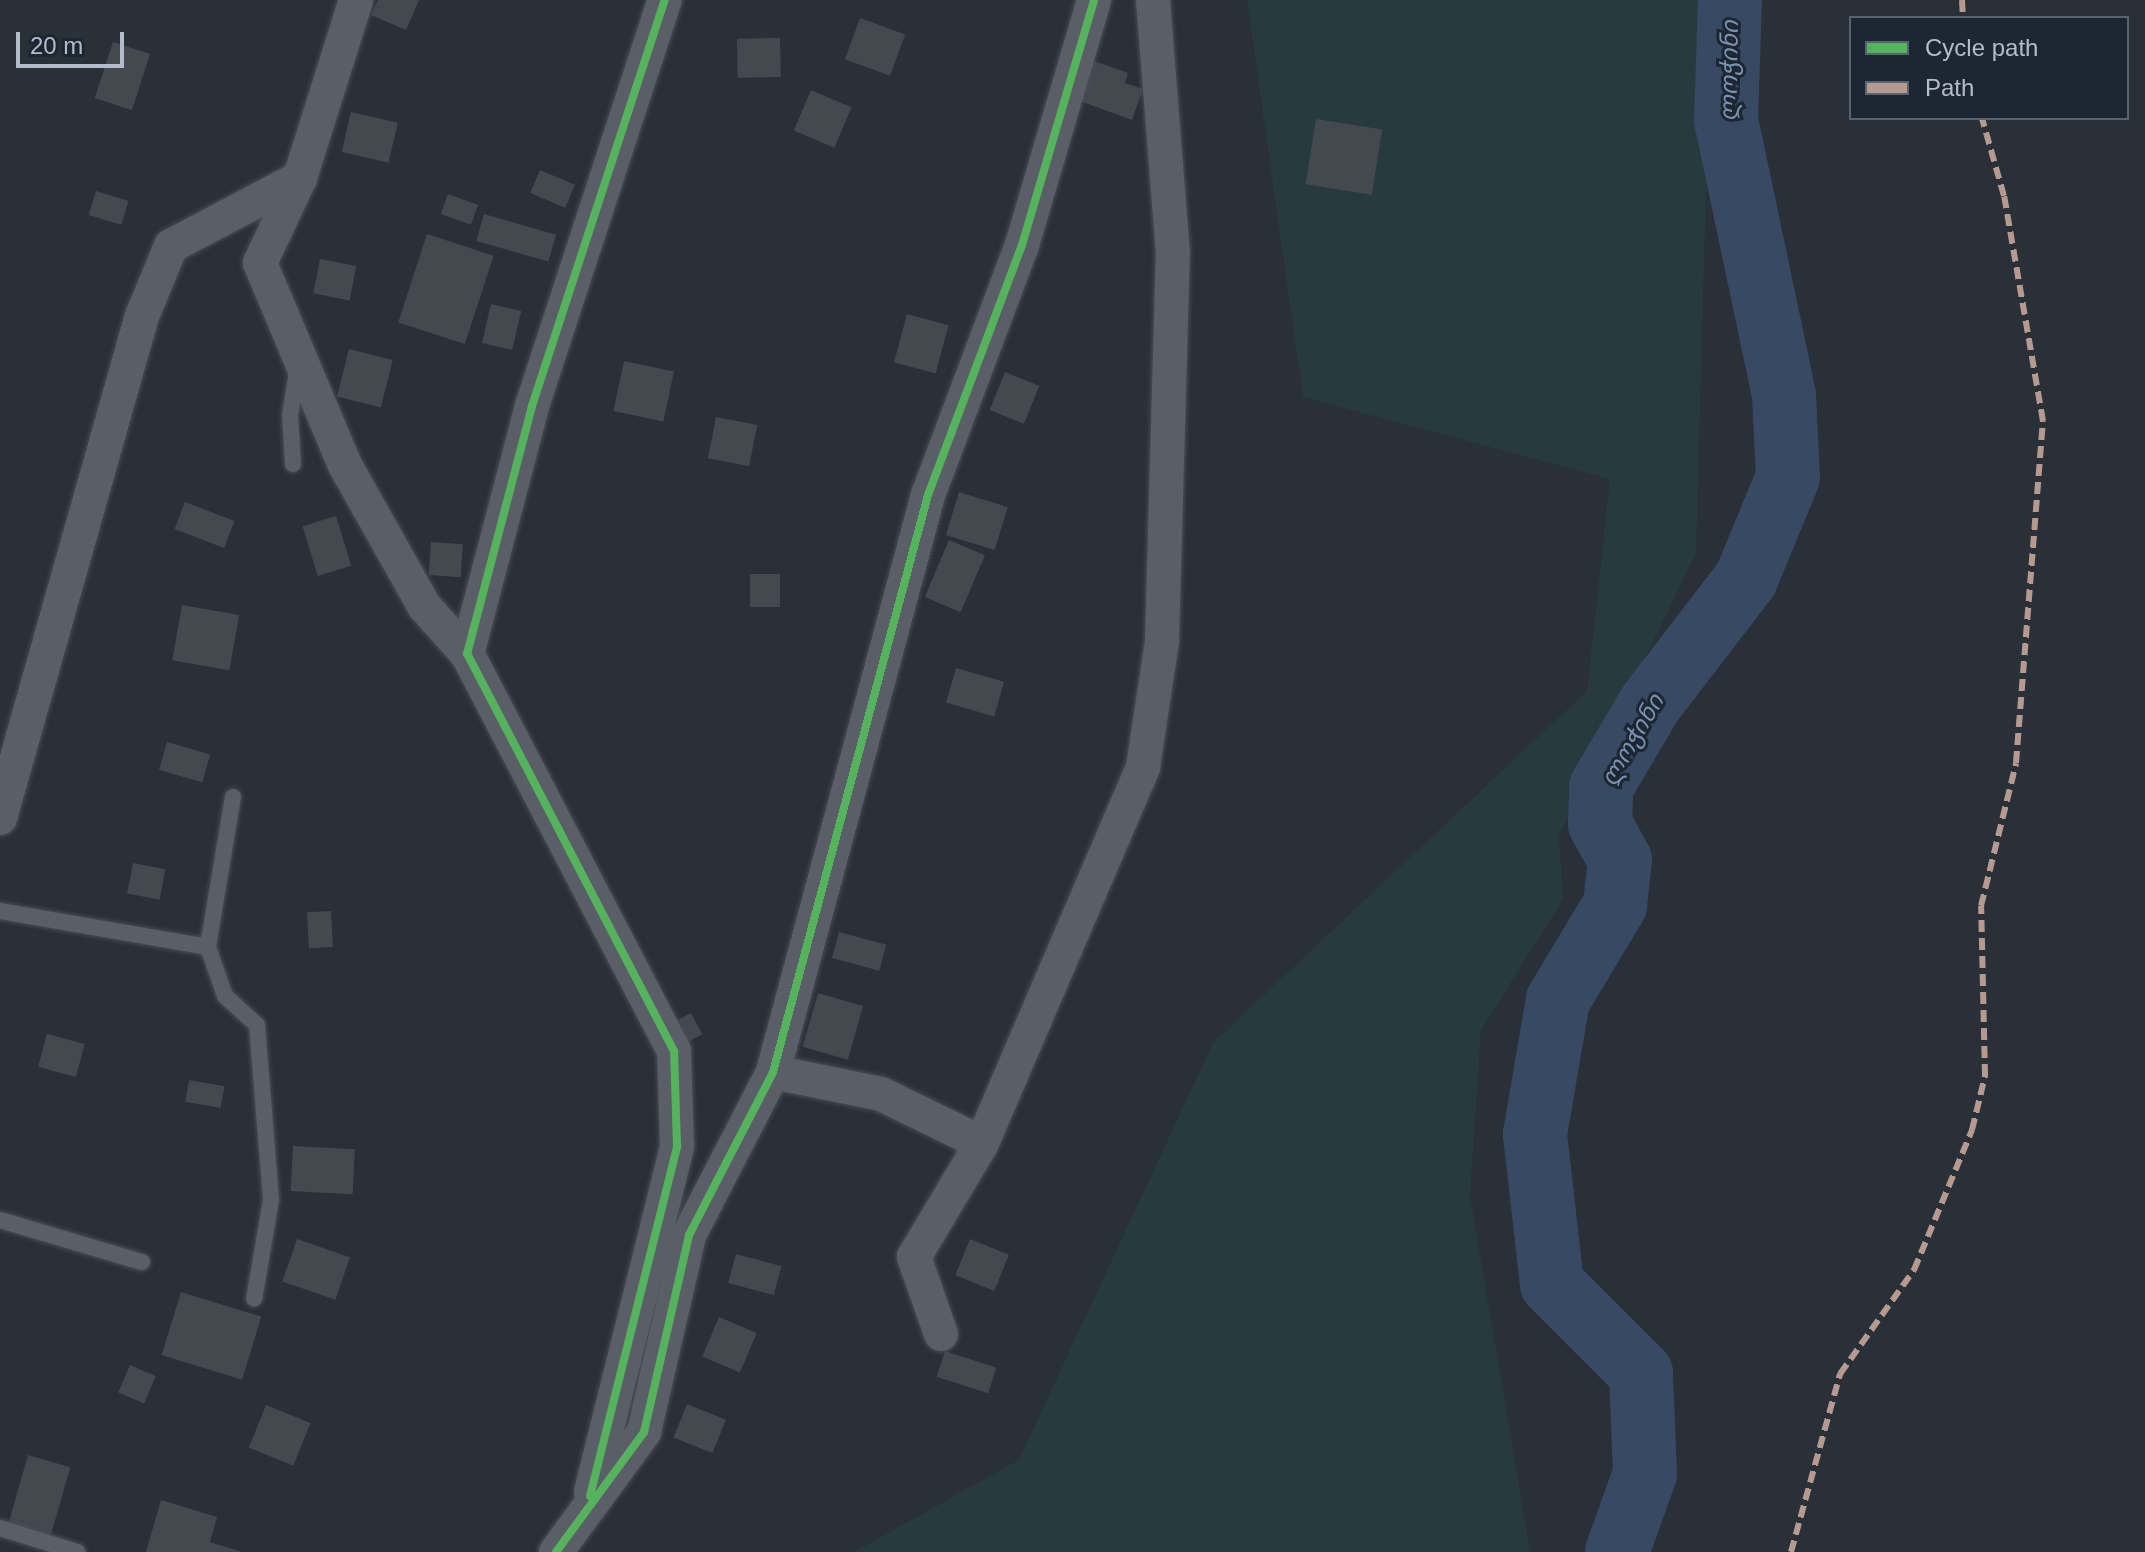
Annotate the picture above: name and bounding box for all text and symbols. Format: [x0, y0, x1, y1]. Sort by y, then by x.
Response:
scale bar [20, 16, 128, 66]
legend [1849, 16, 2129, 120]
water label: ლოჭინი [1714, 20, 1744, 122]
text: 20 m [30, 32, 83, 59]
text: Cycle path [1925, 34, 2038, 61]
text: Path [1925, 74, 1974, 101]
water label: ლოჭინი [1594, 689, 1670, 791]

